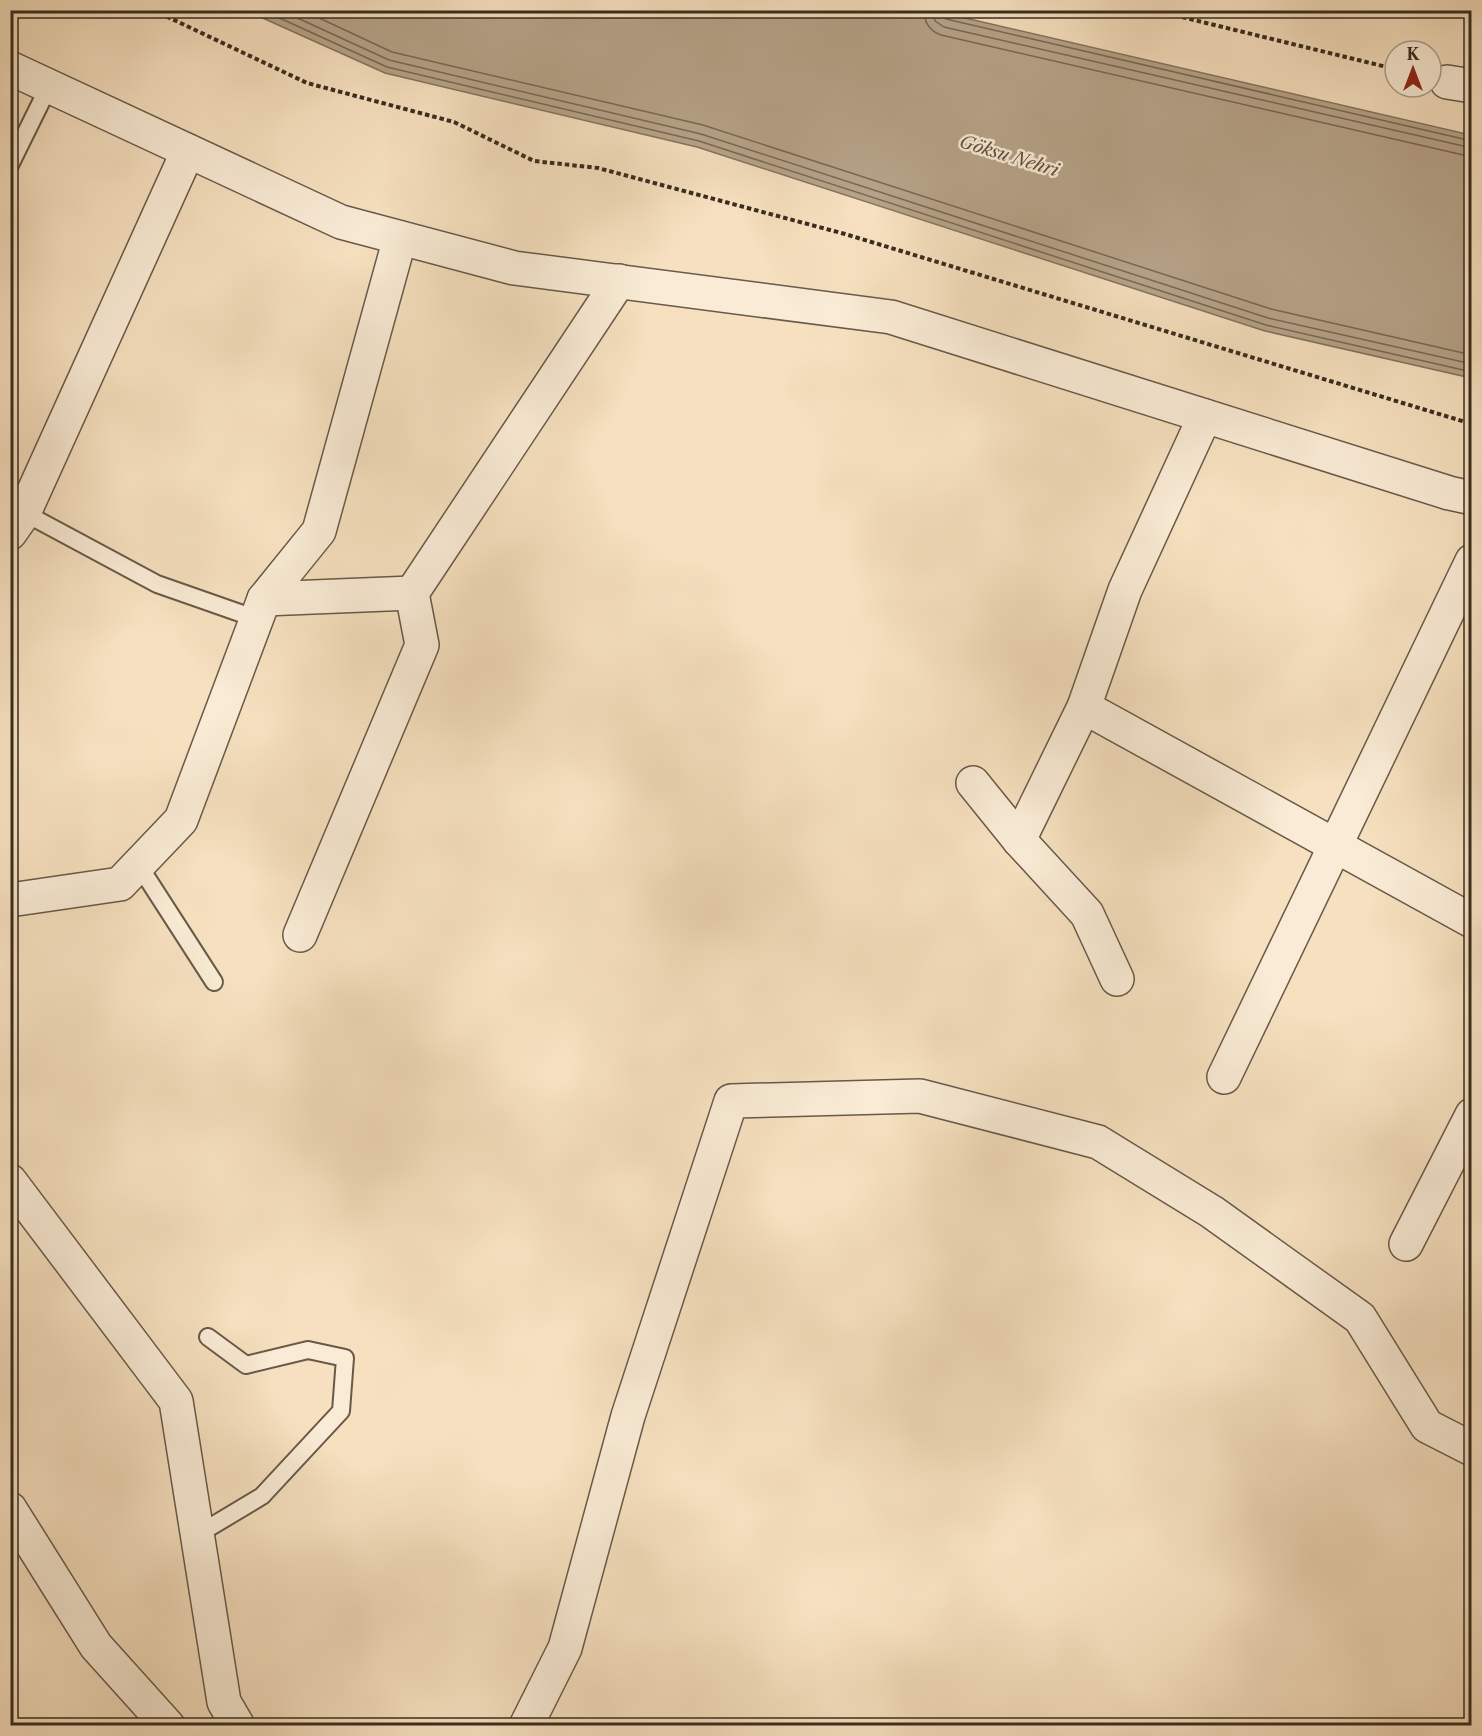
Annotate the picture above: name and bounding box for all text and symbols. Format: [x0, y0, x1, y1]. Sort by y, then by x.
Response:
north arrow [1383, 39, 1443, 99]
text: K [1407, 44, 1421, 64]
water label: Göksu Nehri [957, 131, 1062, 182]

